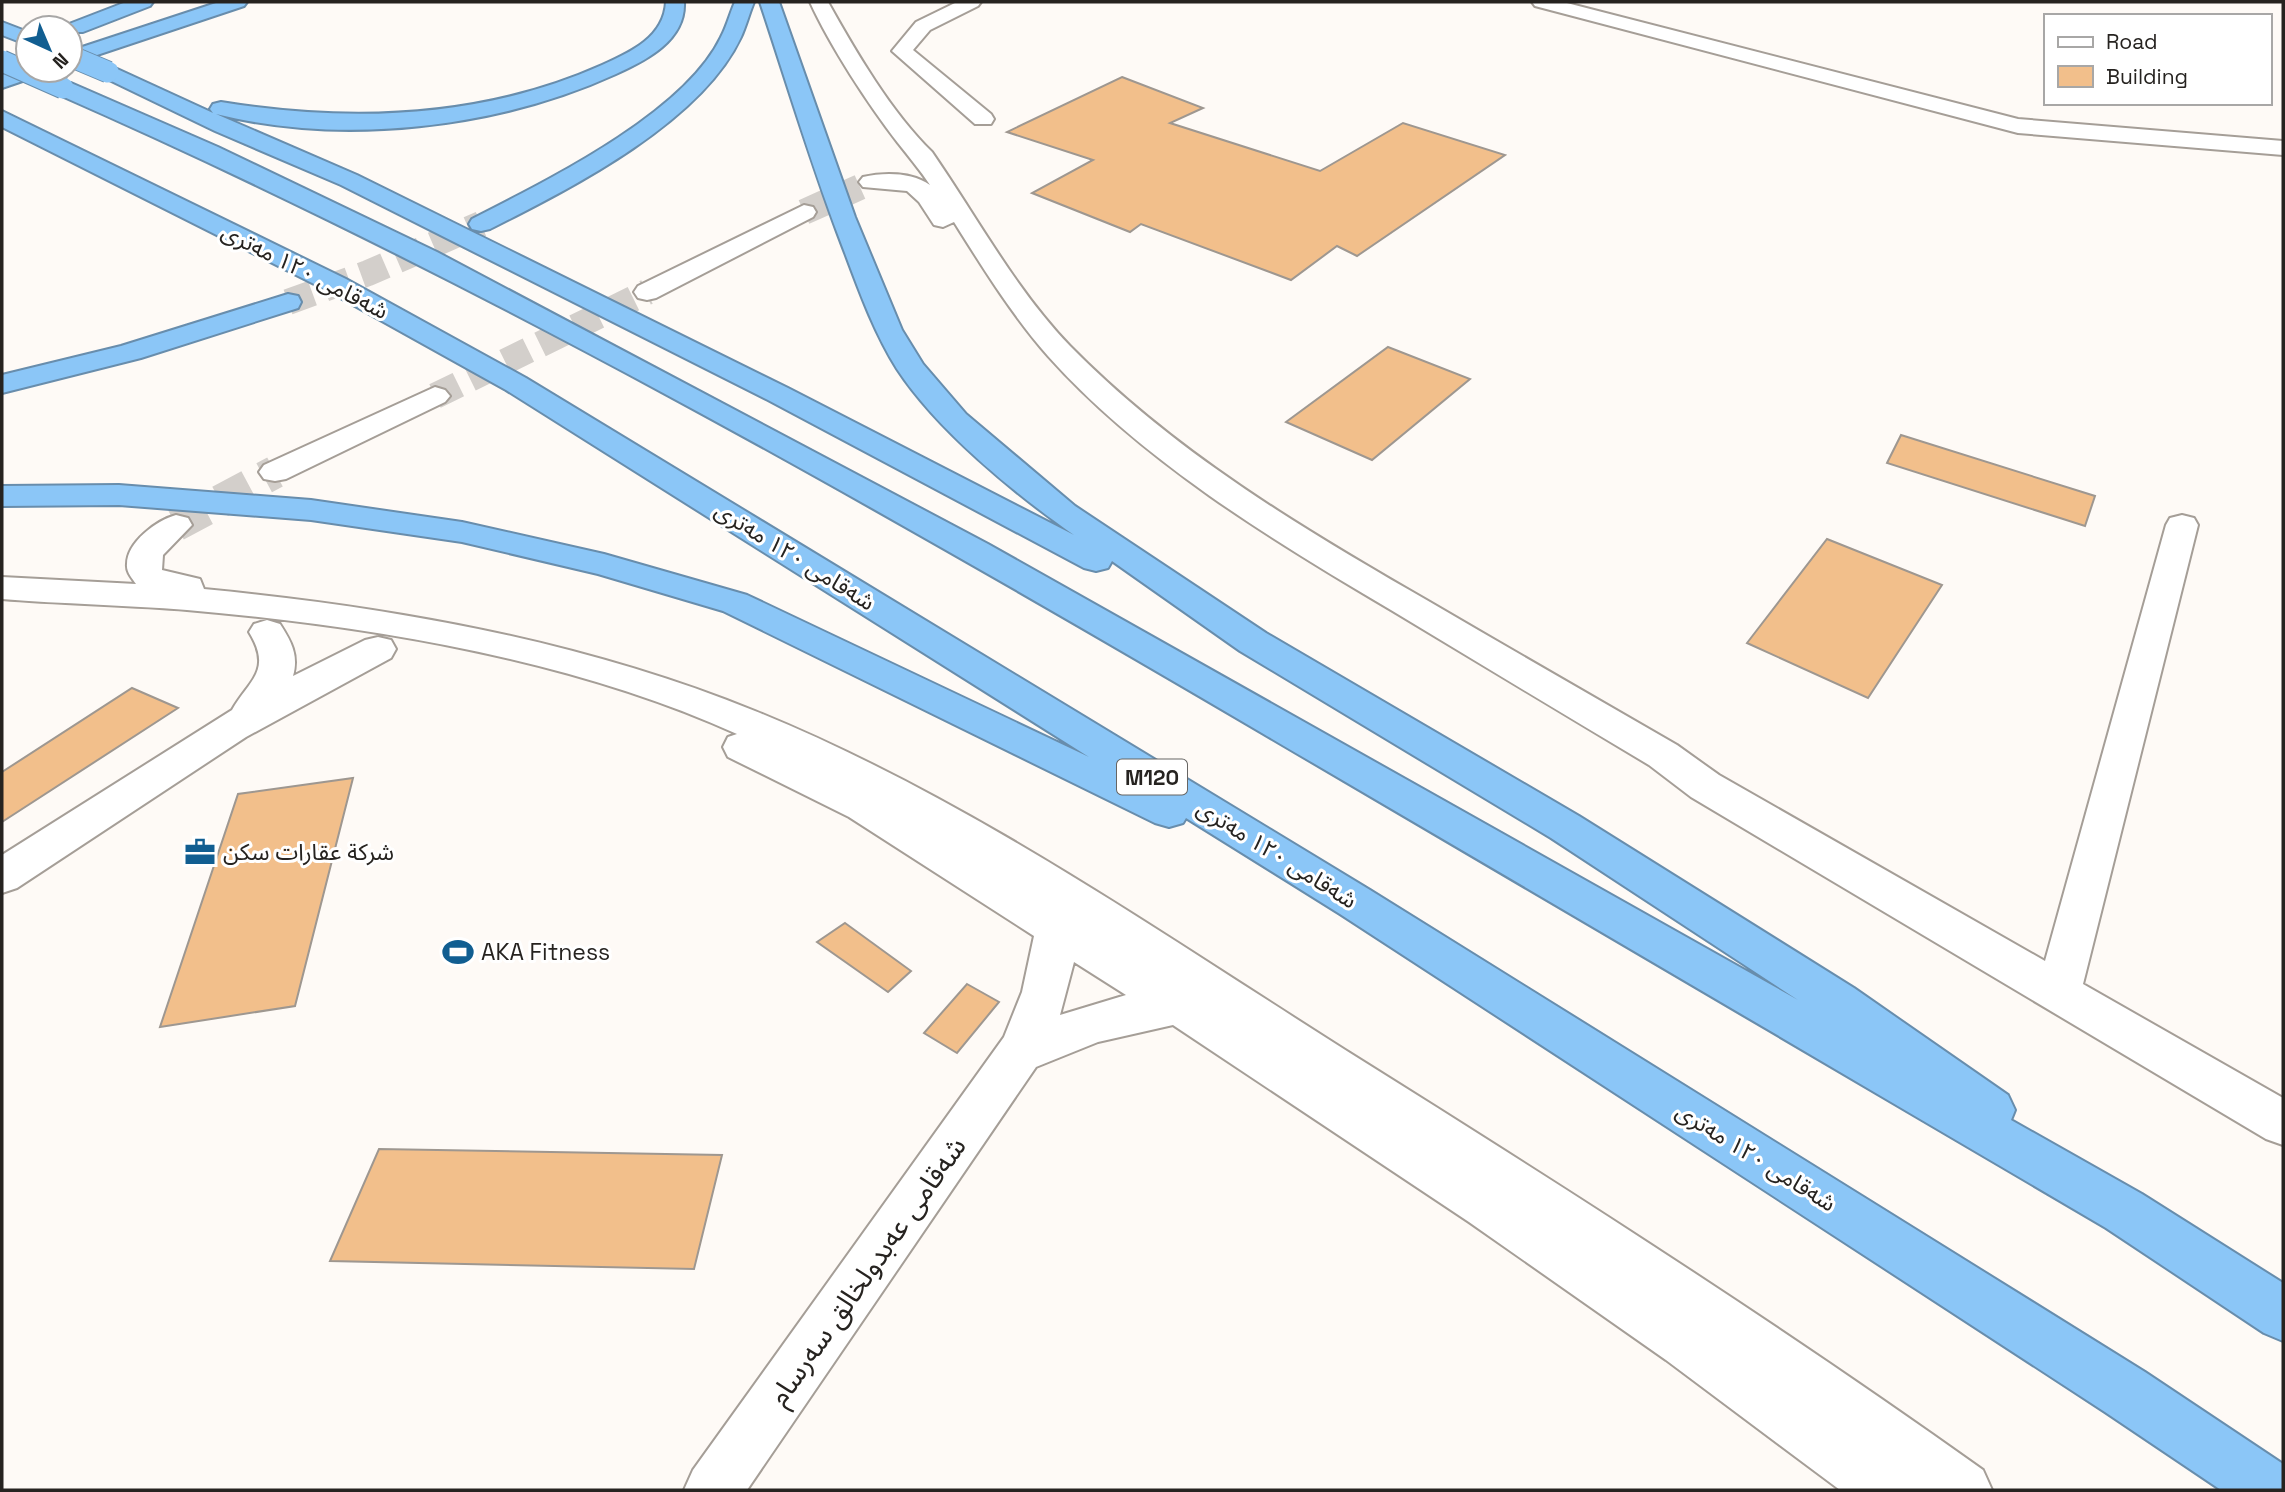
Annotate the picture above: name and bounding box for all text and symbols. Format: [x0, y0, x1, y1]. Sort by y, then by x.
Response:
north arrow [14, 14, 84, 84]
legend [2044, 14, 2271, 105]
text: Road [2106, 28, 2158, 55]
text: N [47, 47, 74, 74]
text: Building [2106, 63, 2188, 90]
street label: شەقامی ١٢٠ مەتری [217, 216, 393, 326]
street label: شەقامی ١٢٠ مەتری [709, 495, 881, 617]
road number: M120 [1117, 760, 1187, 794]
street label: شەقامی ١٢٠ مەتری [1191, 793, 1363, 915]
office icon: شركة عقارات سكن [183, 835, 217, 869]
place label: شركة عقارات سكن [223, 837, 394, 867]
sports icon: AKA Fitness [441, 935, 475, 969]
place label: AKA Fitness [481, 937, 610, 967]
street label: شەقامی ١٢٠ مەتری [1670, 1096, 1842, 1218]
street label: شەقامی عەبدولخالق سەرسام [760, 1129, 976, 1414]

